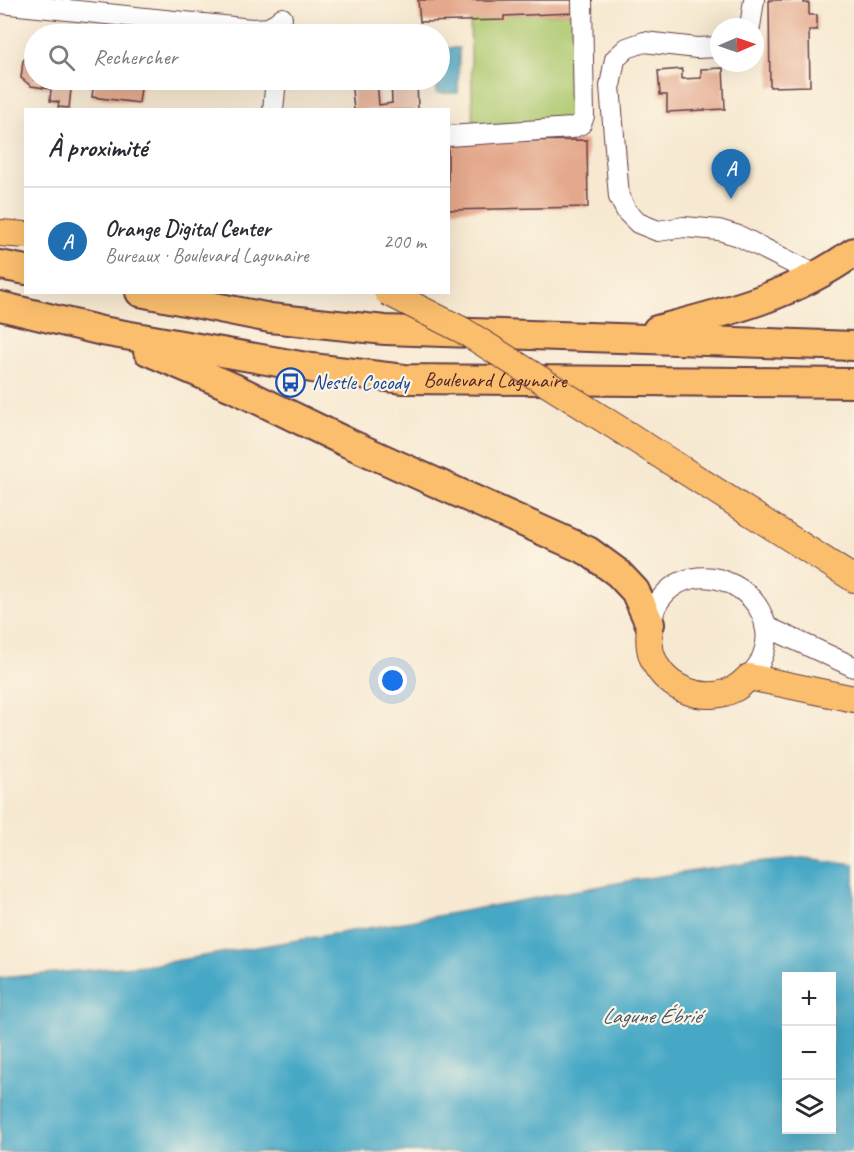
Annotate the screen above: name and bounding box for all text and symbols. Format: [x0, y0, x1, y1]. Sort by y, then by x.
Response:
north arrow [710, 18, 764, 72]
search box [24, 24, 450, 90]
icon: search [45, 41, 78, 74]
text: Rechercher [93, 43, 177, 71]
text: À proximité [48, 131, 147, 164]
pin: A [712, 150, 750, 199]
text: Orange Digital Center [105, 215, 270, 243]
text: A [62, 229, 73, 254]
text: 200 m [383, 229, 426, 254]
text: Bureaux · Boulevard Lagunaire [105, 243, 309, 268]
bus stop icon: Nestle Cocody [275, 366, 307, 398]
street label: Boulevard Lagunaire [423, 366, 568, 393]
place label: Nestle Cocody [312, 369, 411, 395]
your location [378, 666, 407, 695]
map controls [782, 972, 836, 1134]
button: + [782, 972, 836, 1026]
water label: Lagune Ébrié [602, 1002, 707, 1030]
button: − [782, 1026, 836, 1080]
button: layers [782, 1080, 836, 1134]

